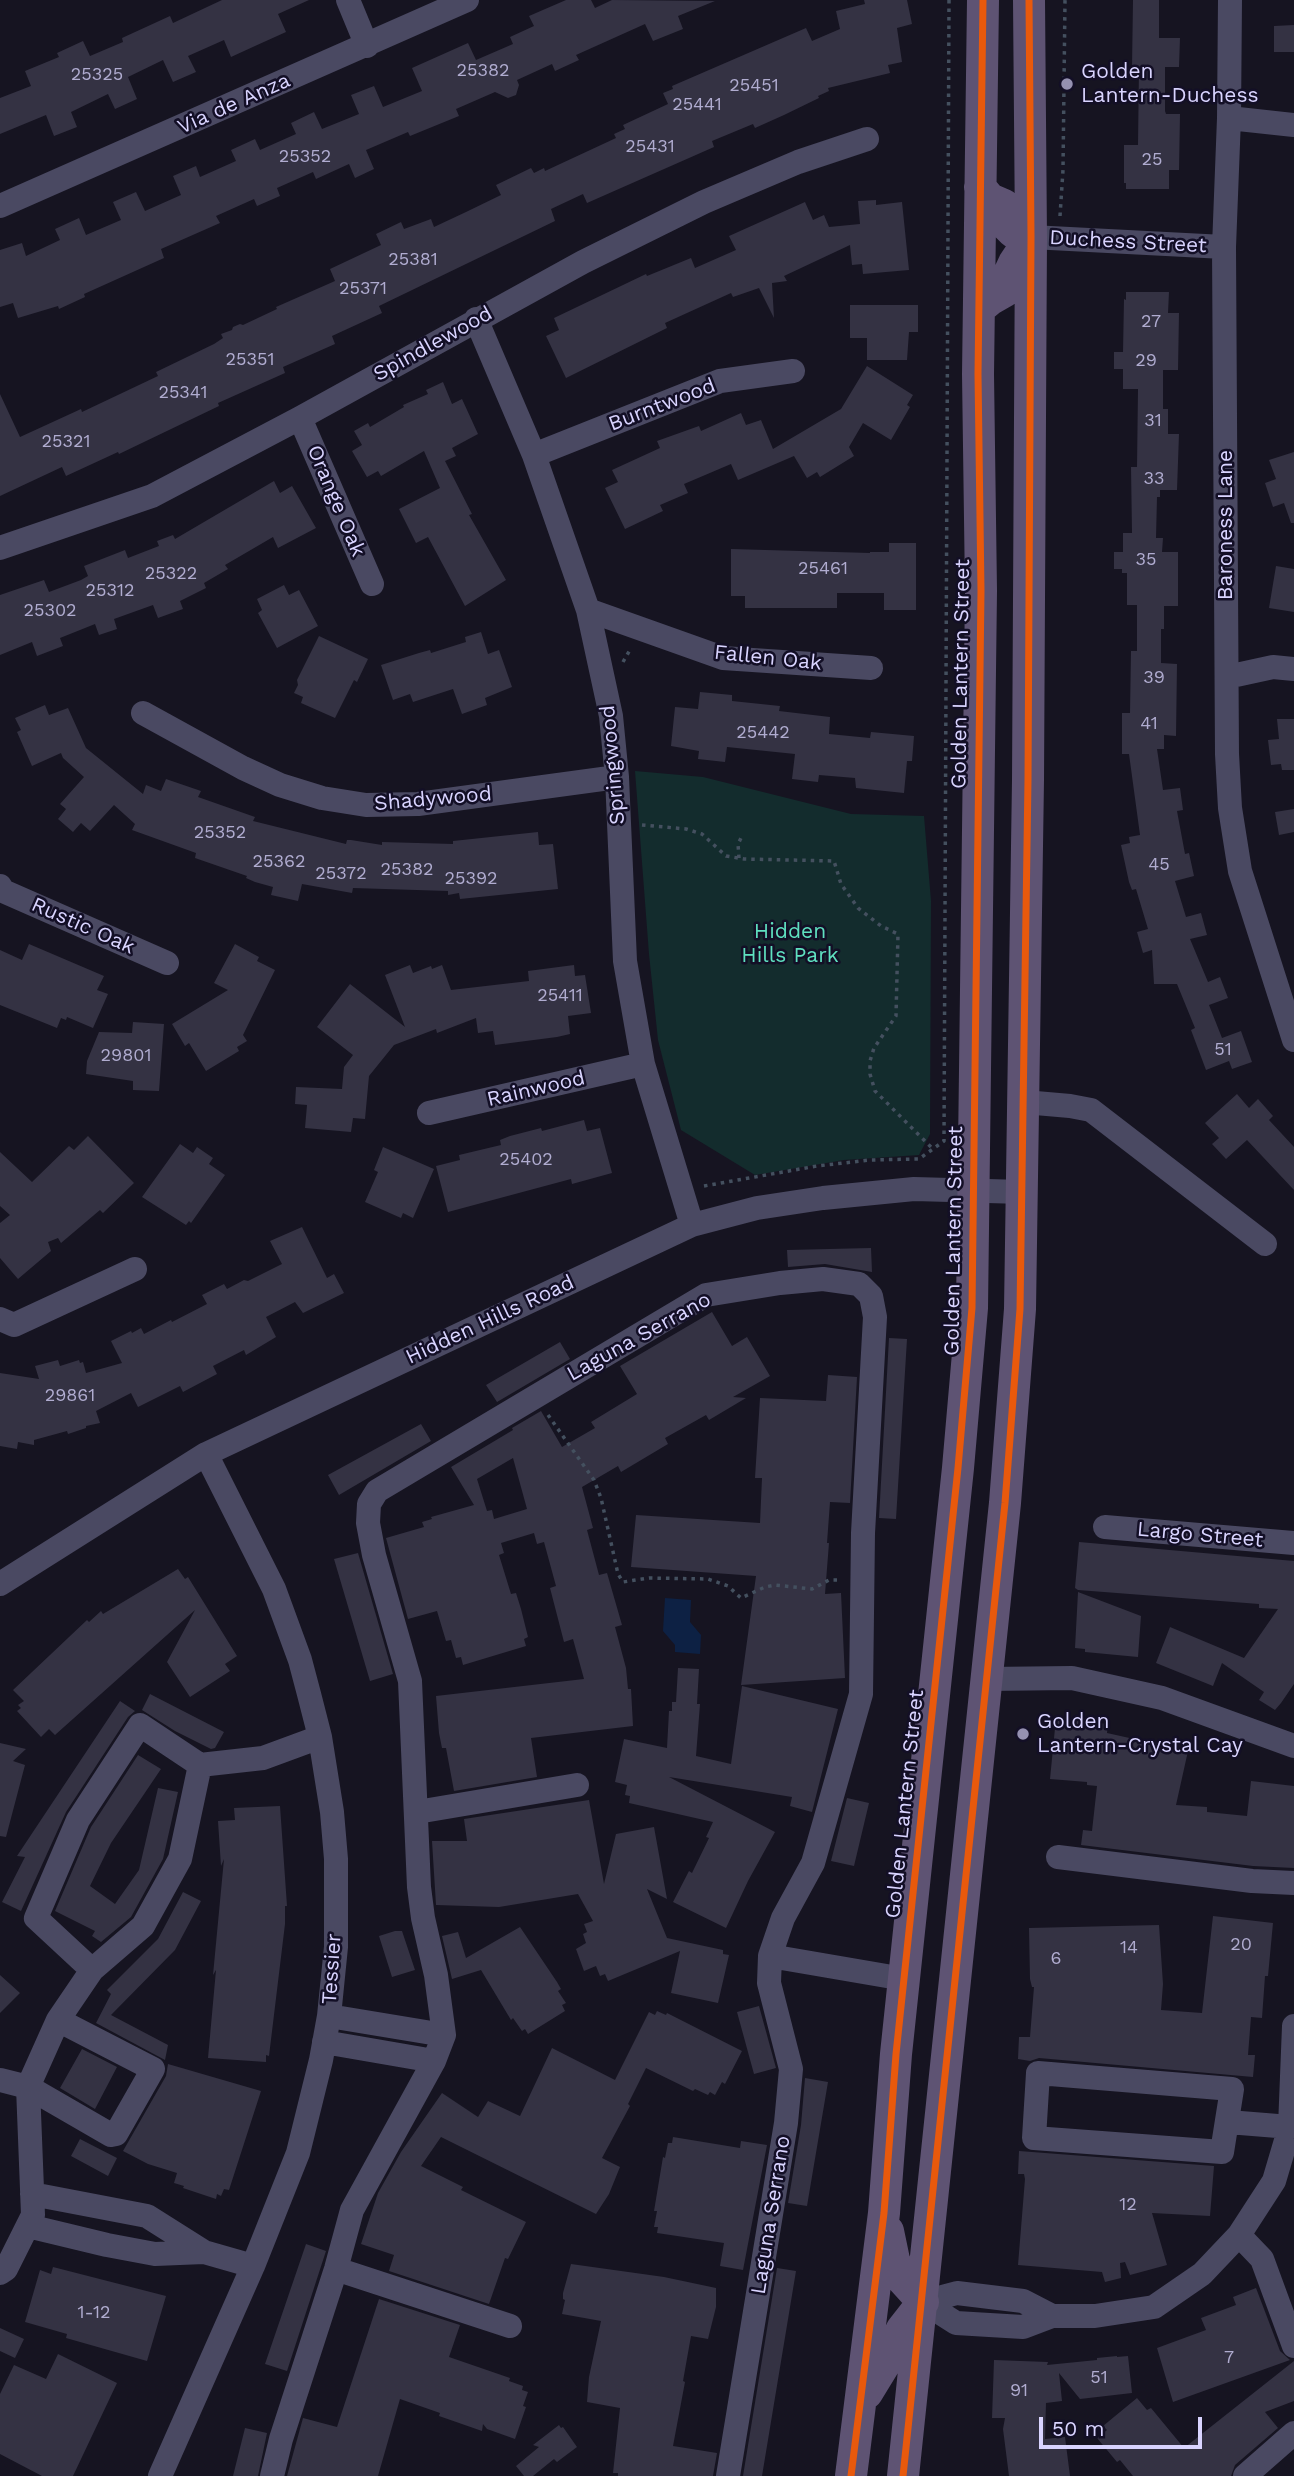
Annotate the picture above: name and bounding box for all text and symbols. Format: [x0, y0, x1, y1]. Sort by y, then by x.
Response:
place label: Golden Lantern-Duchess [1081, 59, 1259, 109]
house number: 25382 [456, 60, 510, 82]
house number: 25325 [71, 64, 123, 86]
street label: Via de Anza [174, 68, 294, 140]
house number: 25451 [729, 75, 779, 97]
marker: Golden Lantern-Duchess [1059, 76, 1075, 92]
house number: 25441 [672, 94, 722, 116]
house number: 25431 [625, 136, 675, 158]
house number: 25352 [279, 146, 331, 168]
house number: 25 [1142, 149, 1162, 171]
street label: Duchess Street [1049, 225, 1207, 259]
house number: 25381 [388, 249, 438, 271]
house number: 25371 [339, 278, 387, 300]
street label: Spindlewood [369, 301, 497, 387]
house number: 27 [1141, 311, 1161, 333]
house number: 25351 [226, 349, 274, 371]
house number: 29 [1135, 350, 1157, 372]
street label: Burntwood [605, 373, 719, 437]
house number: 25341 [158, 382, 208, 404]
house number: 31 [1144, 410, 1162, 432]
house number: 25321 [42, 431, 90, 453]
street label: Orange Oak [301, 441, 371, 561]
street label: Baroness Lane [1213, 450, 1239, 600]
house number: 33 [1144, 468, 1164, 490]
house number: 35 [1136, 549, 1156, 571]
house number: 25461 [798, 558, 848, 580]
street label: Golden Lantern Street [946, 559, 976, 789]
house number: 25322 [145, 563, 197, 585]
house number: 25312 [86, 580, 134, 602]
house number: 25302 [23, 600, 77, 622]
street label: Fallen Oak [713, 640, 823, 676]
house number: 39 [1143, 667, 1165, 689]
street label: Springwood [595, 704, 631, 826]
house number: 41 [1140, 713, 1158, 735]
house number: 25442 [736, 722, 790, 744]
street label: Shadywood [373, 781, 493, 817]
house number: 25352 [194, 822, 246, 844]
house number: 25362 [253, 851, 305, 873]
house number: 45 [1148, 854, 1170, 876]
house number: 25382 [380, 859, 434, 881]
house number: 25372 [315, 863, 367, 885]
house number: 25392 [444, 868, 498, 890]
street label: Rustic Oak [27, 892, 139, 960]
park label: Hidden Hills Park [741, 919, 839, 969]
house number: 25411 [537, 985, 583, 1007]
house number: 51 [1214, 1039, 1232, 1061]
house number: 29801 [101, 1045, 151, 1067]
street label: Rainwood [485, 1065, 587, 1113]
street label: Golden Lantern Street [939, 1126, 969, 1356]
house number: 25402 [499, 1149, 553, 1171]
street label: Hidden Hills Road [402, 1270, 578, 1370]
street label: Laguna Serrano [563, 1287, 715, 1387]
house number: 29861 [45, 1385, 95, 1407]
street label: Largo Street [1136, 1517, 1264, 1553]
street label: Golden Lantern Street [880, 1688, 930, 1920]
place label: Golden Lantern-Crystal Cay [1037, 1709, 1243, 1759]
marker: Golden Lantern-Crystal Cay [1015, 1726, 1031, 1742]
street label: Tessier [317, 1933, 347, 2005]
house number: 20 [1230, 1934, 1252, 1956]
house number: 14 [1120, 1937, 1138, 1959]
house number: 6 [1051, 1948, 1061, 1970]
street label: Laguna Serrano [746, 2134, 796, 2296]
house number: 12 [1119, 2194, 1137, 2216]
house number: 1-12 [78, 2302, 110, 2324]
house number: 7 [1224, 2347, 1234, 2369]
house number: 51 [1090, 2367, 1108, 2389]
house number: 91 [1010, 2380, 1028, 2402]
scale bar [1042, 2402, 1205, 2446]
text: 50 m [1052, 2416, 1104, 2441]

